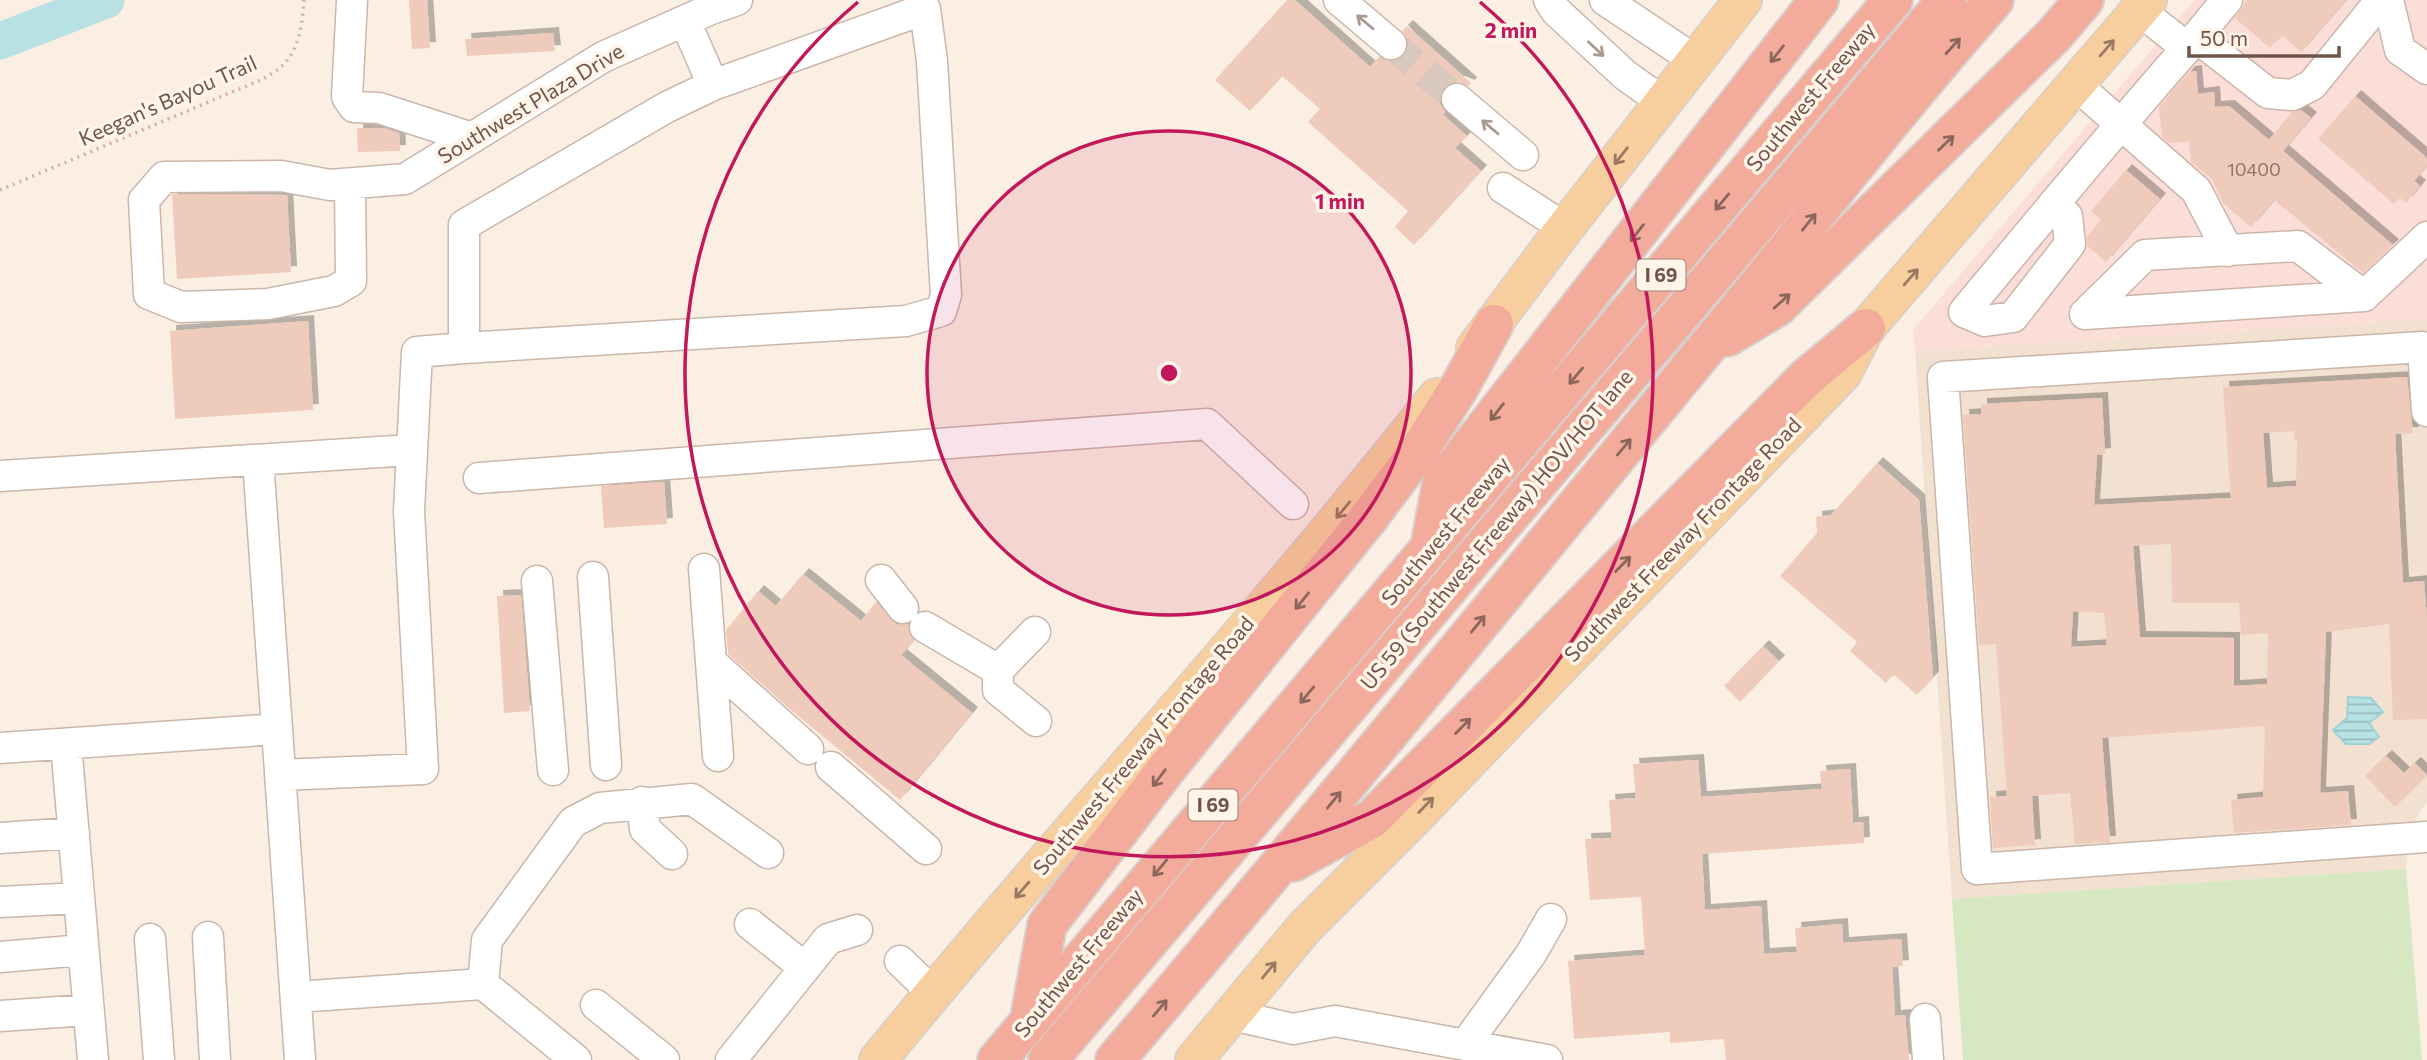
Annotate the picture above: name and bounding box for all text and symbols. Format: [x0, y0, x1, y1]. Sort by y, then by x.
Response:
one-way arrow [1356, 14, 1374, 30]
scale bar [2189, 14, 2340, 58]
street label: Southwest Freeway [1740, 16, 1879, 176]
text: 2 min [1485, 17, 1537, 42]
text: 50 m [2200, 25, 2248, 50]
street label: Southwest Plaza Drive [433, 37, 628, 168]
one-way arrow [1945, 37, 1961, 55]
one-way arrow [2099, 39, 2115, 57]
one-way arrow [1587, 40, 1604, 57]
one-way arrow [1770, 44, 1785, 63]
street label: Keegan's Bayou Trail [74, 49, 260, 150]
one-way arrow [1481, 119, 1499, 135]
one-way arrow [1937, 134, 1954, 151]
one-way arrow [1613, 146, 1628, 164]
house number: 10400 [2227, 158, 2281, 180]
text: 1 min [1315, 188, 1365, 213]
one-way arrow [1714, 193, 1730, 211]
one-way arrow [1801, 213, 1817, 231]
one-way arrow [1629, 223, 1644, 242]
road number: I 69 [1636, 260, 1686, 290]
one-way arrow [1903, 268, 1919, 286]
one-way arrow [1773, 293, 1791, 309]
centre of rings [1157, 361, 1181, 385]
street label: US 59 (Southwest Freeway) HOV/HOT lane [1356, 365, 1638, 695]
one-way arrow [1568, 367, 1584, 385]
one-way arrow [1489, 403, 1504, 421]
street label: Southwest Freeway Frontage Road [1558, 412, 1805, 666]
one-way arrow [1616, 439, 1631, 457]
street label: Southwest Freeway [1376, 451, 1516, 611]
one-way arrow [1335, 501, 1351, 519]
one-way arrow [1614, 556, 1631, 573]
one-way arrow [1294, 591, 1309, 609]
street label: Southwest Freeway Frontage Road [1027, 611, 1258, 879]
one-way arrow [1471, 615, 1486, 633]
one-way arrow [1299, 685, 1315, 703]
one-way arrow [1454, 718, 1471, 735]
one-way arrow [1152, 768, 1167, 787]
road number: I 69 [1188, 790, 1238, 820]
one-way arrow [1327, 791, 1342, 809]
one-way arrow [1417, 797, 1434, 814]
one-way arrow [1152, 859, 1167, 877]
one-way arrow [1014, 880, 1030, 898]
street label: Southwest Freeway [1008, 882, 1147, 1042]
one-way arrow [1261, 961, 1277, 979]
one-way arrow [1152, 999, 1168, 1017]

